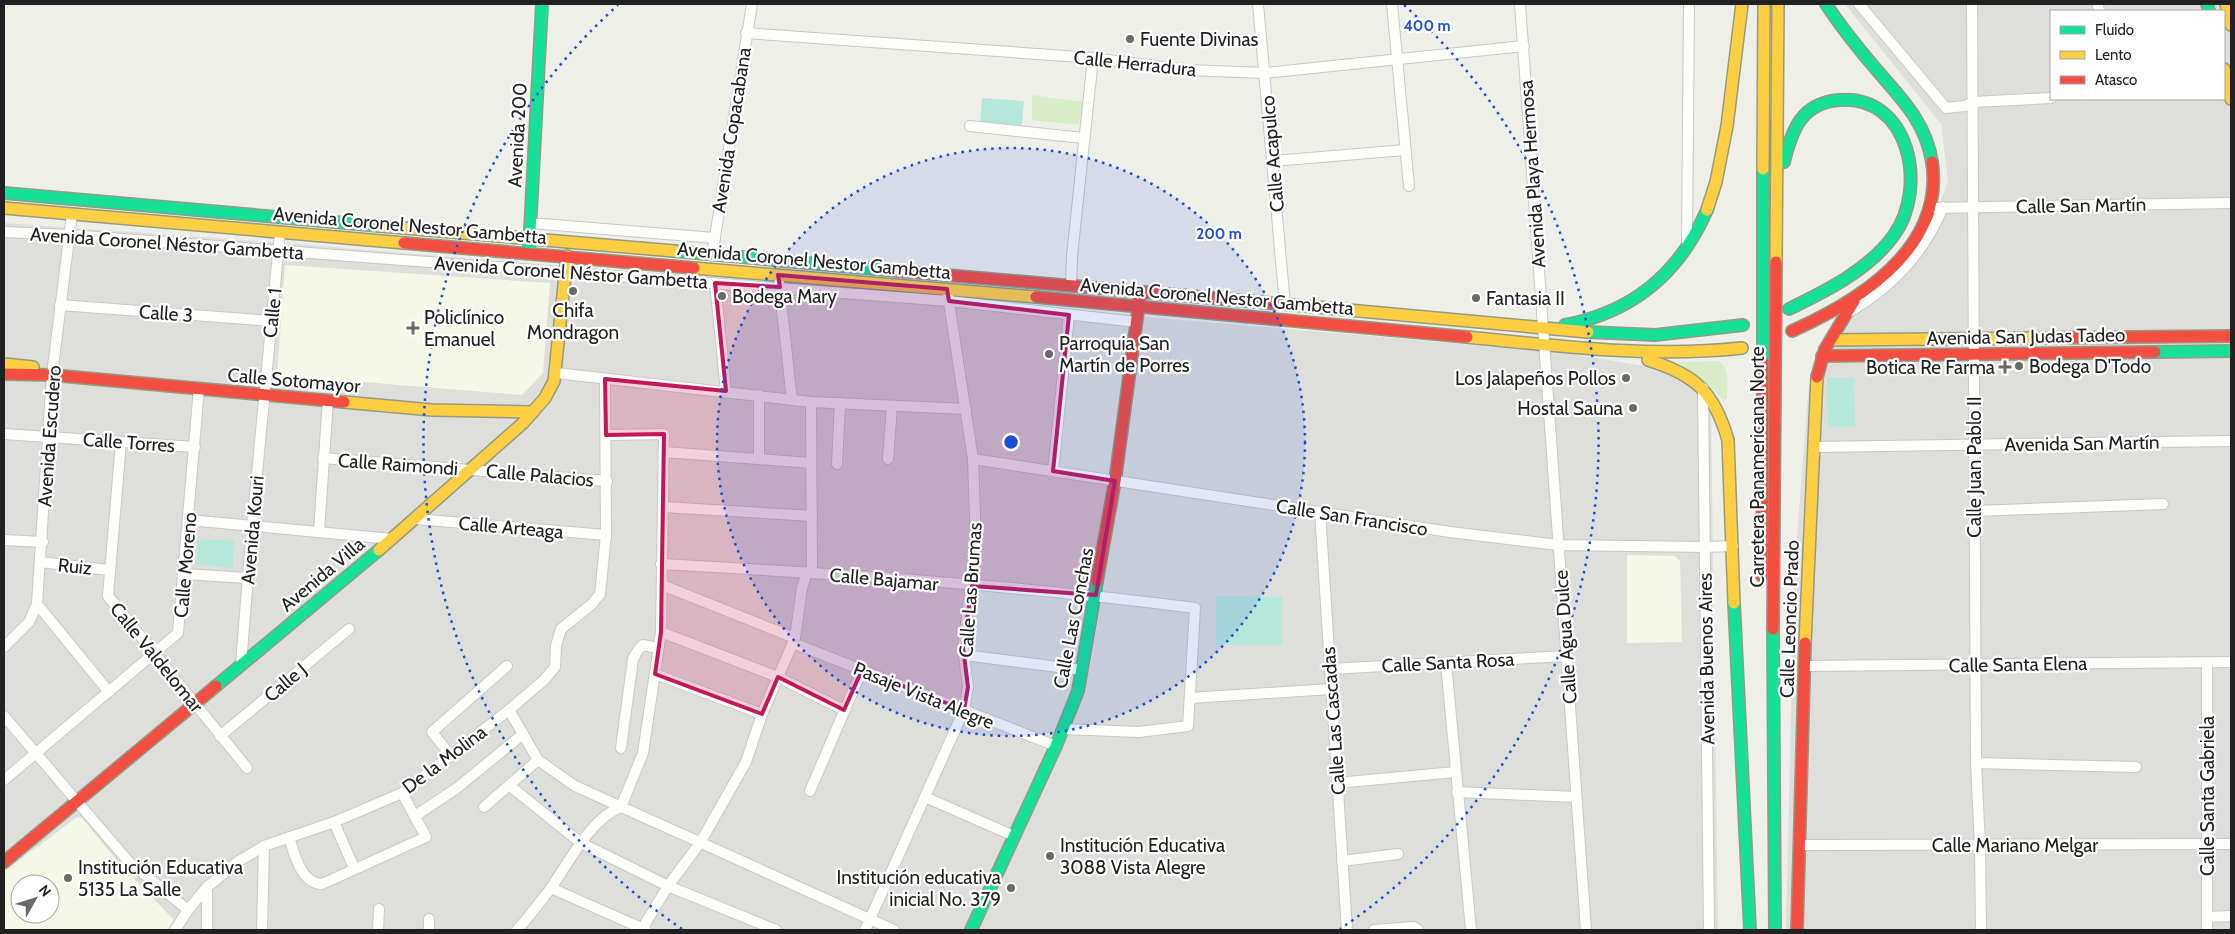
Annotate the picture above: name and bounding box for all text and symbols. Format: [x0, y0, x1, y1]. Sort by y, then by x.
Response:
legend [2050, 10, 2225, 100]
text: 400 m [1404, 17, 1450, 35]
text: Fluido [2095, 21, 2134, 39]
place label: Fuente Divinas [1140, 28, 1259, 51]
marker: Fuente Divinas [1124, 33, 1136, 45]
street label: Avenida Copacabana [707, 46, 756, 214]
street label: Calle Herradura [1073, 46, 1197, 81]
text: Lento [2095, 46, 2132, 64]
text: Atasco [2095, 71, 2137, 89]
street label: Avenida Playa Hermosa [1514, 79, 1551, 269]
street label: Avenida 200 [503, 82, 532, 188]
street label: Calle Acapulco [1256, 95, 1289, 213]
street label: Calle San Martín [2016, 193, 2146, 218]
street label: Avenida Coronel Nestor Gambetta [272, 202, 548, 249]
street label: Avenida Coronel Néstor Gambetta [29, 222, 305, 265]
text: 200 m [1196, 225, 1242, 243]
street label: Avenida Coronel Nestor Gambetta [676, 237, 952, 284]
street label: Avenida Coronel Néstor Gambetta [433, 251, 709, 294]
street label: Avenida Coronel Nestor Gambetta [1079, 273, 1355, 320]
marker: Chifa Mondragon [567, 285, 579, 297]
place label: Bodega Mary [732, 285, 837, 308]
street label: Calle 1 [258, 287, 287, 339]
place label: Fantasia II [1486, 287, 1565, 310]
marker: Bodega Mary [716, 290, 728, 302]
marker: Fantasia II [1470, 292, 1482, 304]
place label: Chifa Mondragon [527, 299, 619, 344]
street label: Calle 3 [138, 300, 194, 327]
place label: Policlínico Emanuel [424, 306, 504, 351]
marker: Policlínico Emanuel [406, 321, 420, 335]
street label: Avenida San Judas Tadeo [1926, 323, 2126, 350]
place label: Parroquia San Martín de Porres [1059, 332, 1190, 377]
street label: Carretera Panamericana Norte [1746, 346, 1769, 587]
marker: Parroquia San Martín de Porres [1043, 348, 1055, 360]
place label: Bodega D'Todo [2029, 355, 2151, 378]
place label: Botica Re Farma [1866, 356, 1995, 379]
marker: Bodega D'Todo [2013, 360, 2025, 372]
marker: Botica Re Farma [1999, 361, 2011, 373]
street label: Calle Sotomayor [227, 363, 361, 398]
street label: Avenida Escudero [33, 364, 66, 508]
place label: Los Jalapeños Pollos [1455, 367, 1616, 390]
marker: Los Jalapeños Pollos [1620, 372, 1632, 384]
street label: Calle Juan Pablo II [1963, 396, 1986, 538]
place label: Hostal Sauna [1517, 397, 1623, 420]
marker: Hostal Sauna [1627, 402, 1639, 414]
street label: Calle Torres [82, 428, 176, 457]
street label: Avenida San Martín [2004, 431, 2160, 456]
centre of rings [1002, 433, 1020, 451]
street label: Calle Raimondi [337, 449, 459, 480]
street label: Calle Palacios [485, 459, 595, 492]
street label: Avenida Kouri [236, 475, 269, 585]
street label: Calle San Francisco [1275, 494, 1429, 541]
street label: Calle Moreno [169, 511, 202, 619]
street label: Calle Arteaga [458, 511, 564, 544]
street label: Calle Las Brumas [954, 522, 987, 658]
street label: Avenida Villa [275, 532, 369, 616]
street label: Calle Leoncio Prado [1775, 540, 1804, 698]
street label: Calle Las Conchas [1049, 546, 1098, 690]
street label: Ruiz [57, 553, 93, 580]
street label: Calle Bajamar [829, 563, 939, 596]
street label: Calle Agua Dulce [1549, 569, 1582, 705]
street label: Avenida Buenos Aires [1694, 573, 1719, 745]
street label: Calle Valdelomar [105, 598, 208, 717]
street label: Calle Las Cascadas [1317, 646, 1350, 796]
street label: Calle Santa Rosa [1381, 648, 1515, 677]
street label: Calle Santa Elena [1949, 652, 2087, 677]
street label: Pasaje Vista Alegre [850, 657, 998, 734]
street label: Calle J [259, 658, 311, 707]
street label: Calle Santa Gabriela [2196, 716, 2219, 876]
street label: De la Molina [398, 720, 491, 799]
place label: Institución Educativa 3088 Vista Alegre [1060, 834, 1225, 879]
street label: Calle Mariano Melgar [1932, 834, 2098, 857]
marker: Institución Educativa 3088 Vista Alegre [1044, 850, 1056, 862]
place label: Institución Educativa 5135 La Salle [78, 856, 243, 901]
place label: Institución educativa inicial No. 379 [836, 866, 1001, 911]
marker: Institución Educativa 5135 La Salle [62, 872, 74, 884]
north arrow [10, 874, 60, 924]
text: N [35, 881, 55, 900]
marker: Institución educativa inicial No. 379 [1005, 882, 1017, 894]

